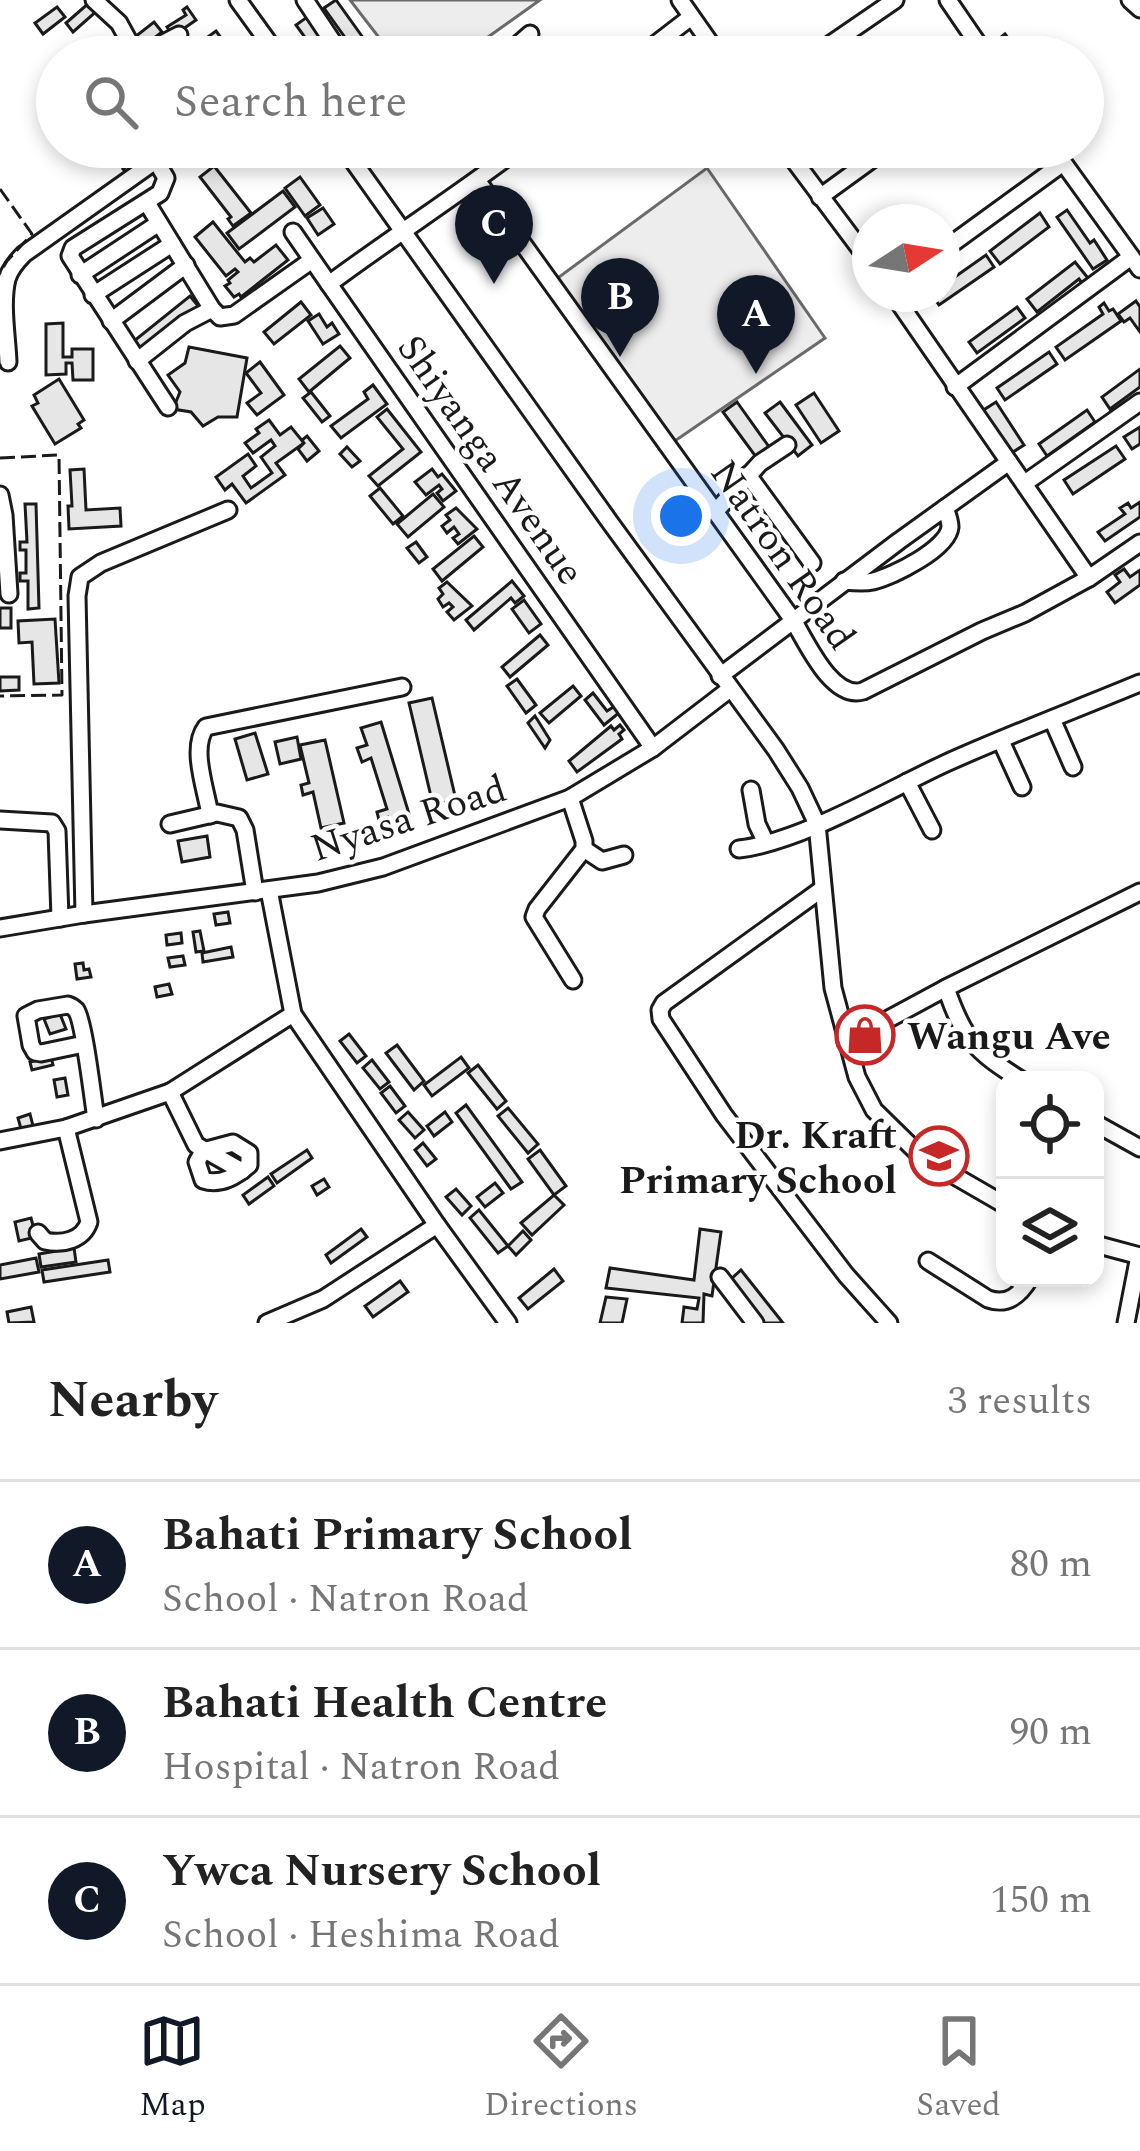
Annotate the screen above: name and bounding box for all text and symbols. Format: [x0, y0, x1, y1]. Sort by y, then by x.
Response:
search box [36, 36, 1104, 168]
text: Search here [174, 68, 407, 137]
icon: search [78, 69, 144, 135]
pin: C [455, 185, 533, 284]
north arrow [852, 204, 960, 312]
pin: B [581, 258, 659, 357]
pin: A [717, 275, 795, 374]
street label: Shiyanga Avenue [381, 323, 598, 598]
street label: Natron Road [694, 448, 869, 663]
your location [651, 486, 711, 546]
street label: Nyasa Road [303, 760, 514, 879]
shop icon: Wangu Ave [834, 1004, 896, 1066]
place label: Wangu Ave [907, 1008, 1111, 1067]
map controls [996, 1071, 1104, 1287]
button: locate [996, 1071, 1104, 1179]
place label: Dr. Kraft Primary School [619, 1107, 897, 1211]
school or university icon: Dr. Kraft Primary School [908, 1125, 970, 1187]
button: layers [996, 1179, 1104, 1287]
text: Nearby [48, 1362, 217, 1440]
text: 3 results [948, 1372, 1092, 1431]
text: Bahati Primary School [162, 1501, 633, 1570]
text: A [72, 1535, 102, 1594]
text: 80 m [1010, 1535, 1092, 1594]
text: School · Natron Road [162, 1570, 529, 1629]
text: Bahati Health Centre [162, 1669, 607, 1738]
text: B [73, 1703, 101, 1762]
text: 90 m [1010, 1703, 1092, 1762]
text: Hospital · Natron Road [162, 1738, 560, 1797]
text: Ywca Nursery School [162, 1837, 601, 1906]
text: C [73, 1871, 101, 1930]
text: 150 m [990, 1871, 1092, 1930]
text: School · Heshima Road [162, 1906, 560, 1965]
tab: Map [139, 2008, 206, 2130]
tab: Directions [484, 2008, 638, 2130]
tab: Saved [916, 2008, 1001, 2130]

